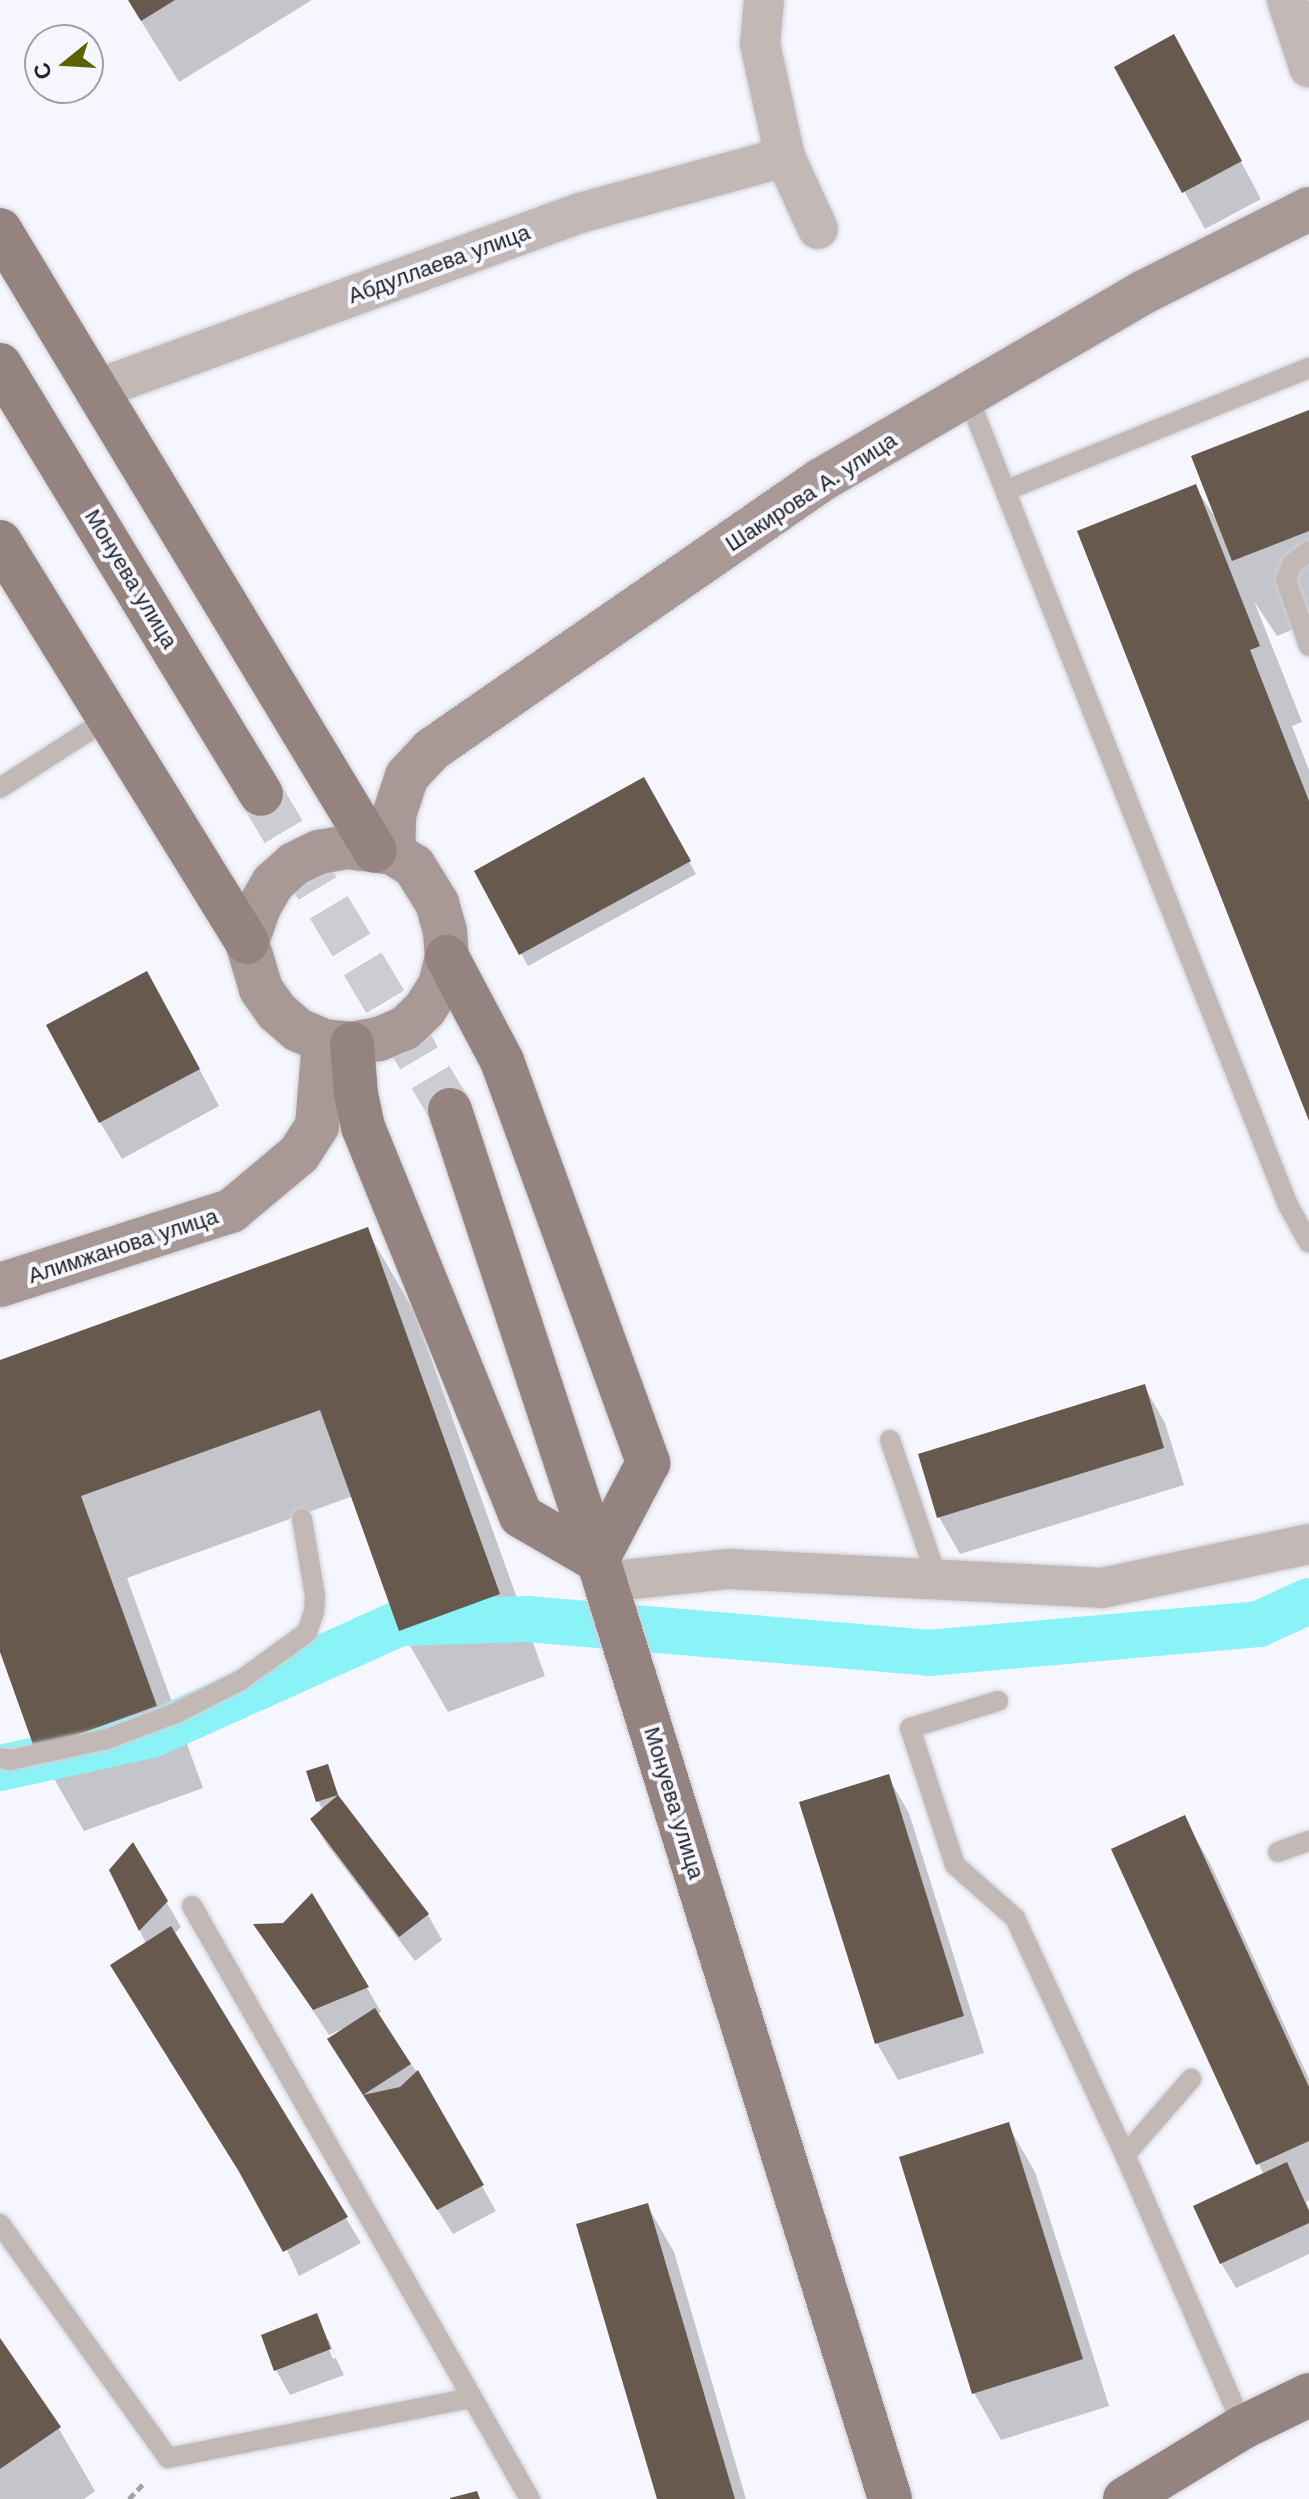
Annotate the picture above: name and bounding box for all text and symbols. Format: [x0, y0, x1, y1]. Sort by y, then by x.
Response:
north arrow [24, 24, 104, 104]
text: С [28, 60, 57, 82]
street label: Абдуллаева улица [345, 219, 533, 309]
street label: Шакирова А. улица [721, 427, 901, 557]
street label: Монуева улица [79, 505, 183, 653]
street label: Алимжанова улица [25, 1203, 221, 1289]
street label: Монуева улица [638, 1724, 710, 1882]

